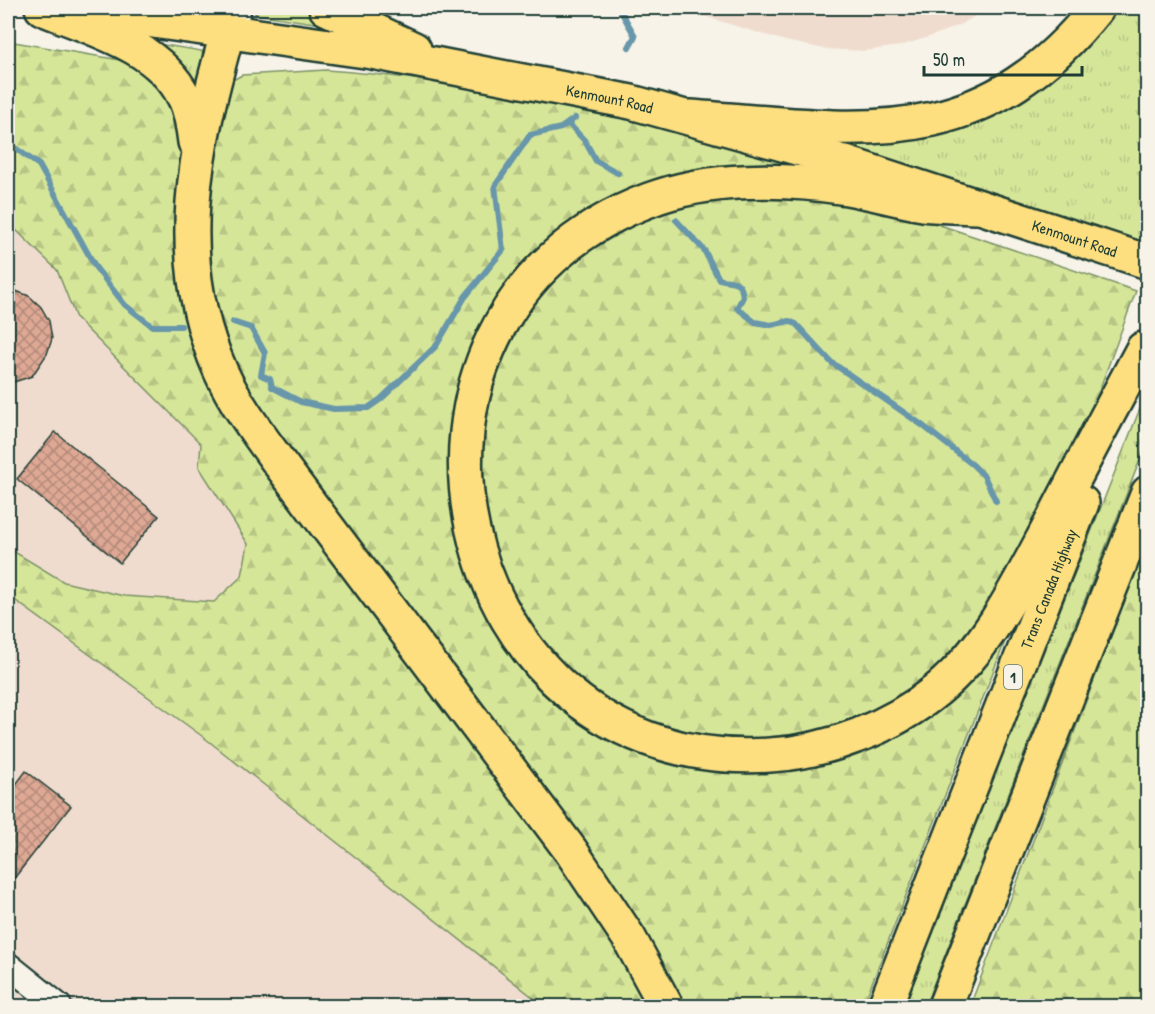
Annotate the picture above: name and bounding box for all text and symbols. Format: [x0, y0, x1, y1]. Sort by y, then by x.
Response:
scale bar [924, 39, 1082, 77]
text: 50 m [933, 47, 965, 72]
street label: Kenmount Road [564, 79, 655, 119]
street label: Kenmount Road [1029, 214, 1120, 262]
street label: Trans Canada Highway [1015, 525, 1082, 652]
road number: 1 [1004, 665, 1022, 689]

